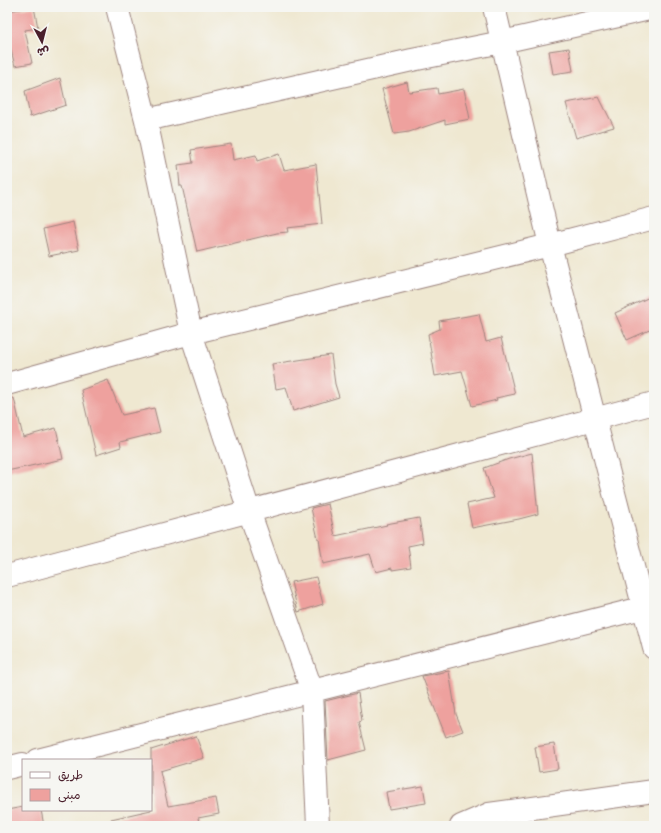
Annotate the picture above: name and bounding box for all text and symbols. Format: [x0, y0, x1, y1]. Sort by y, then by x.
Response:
north arrow [22, 22, 62, 62]
text: ش [36, 44, 50, 59]
legend [22, 759, 152, 811]
text: طريق [58, 768, 83, 782]
text: مبنى [58, 788, 81, 803]

